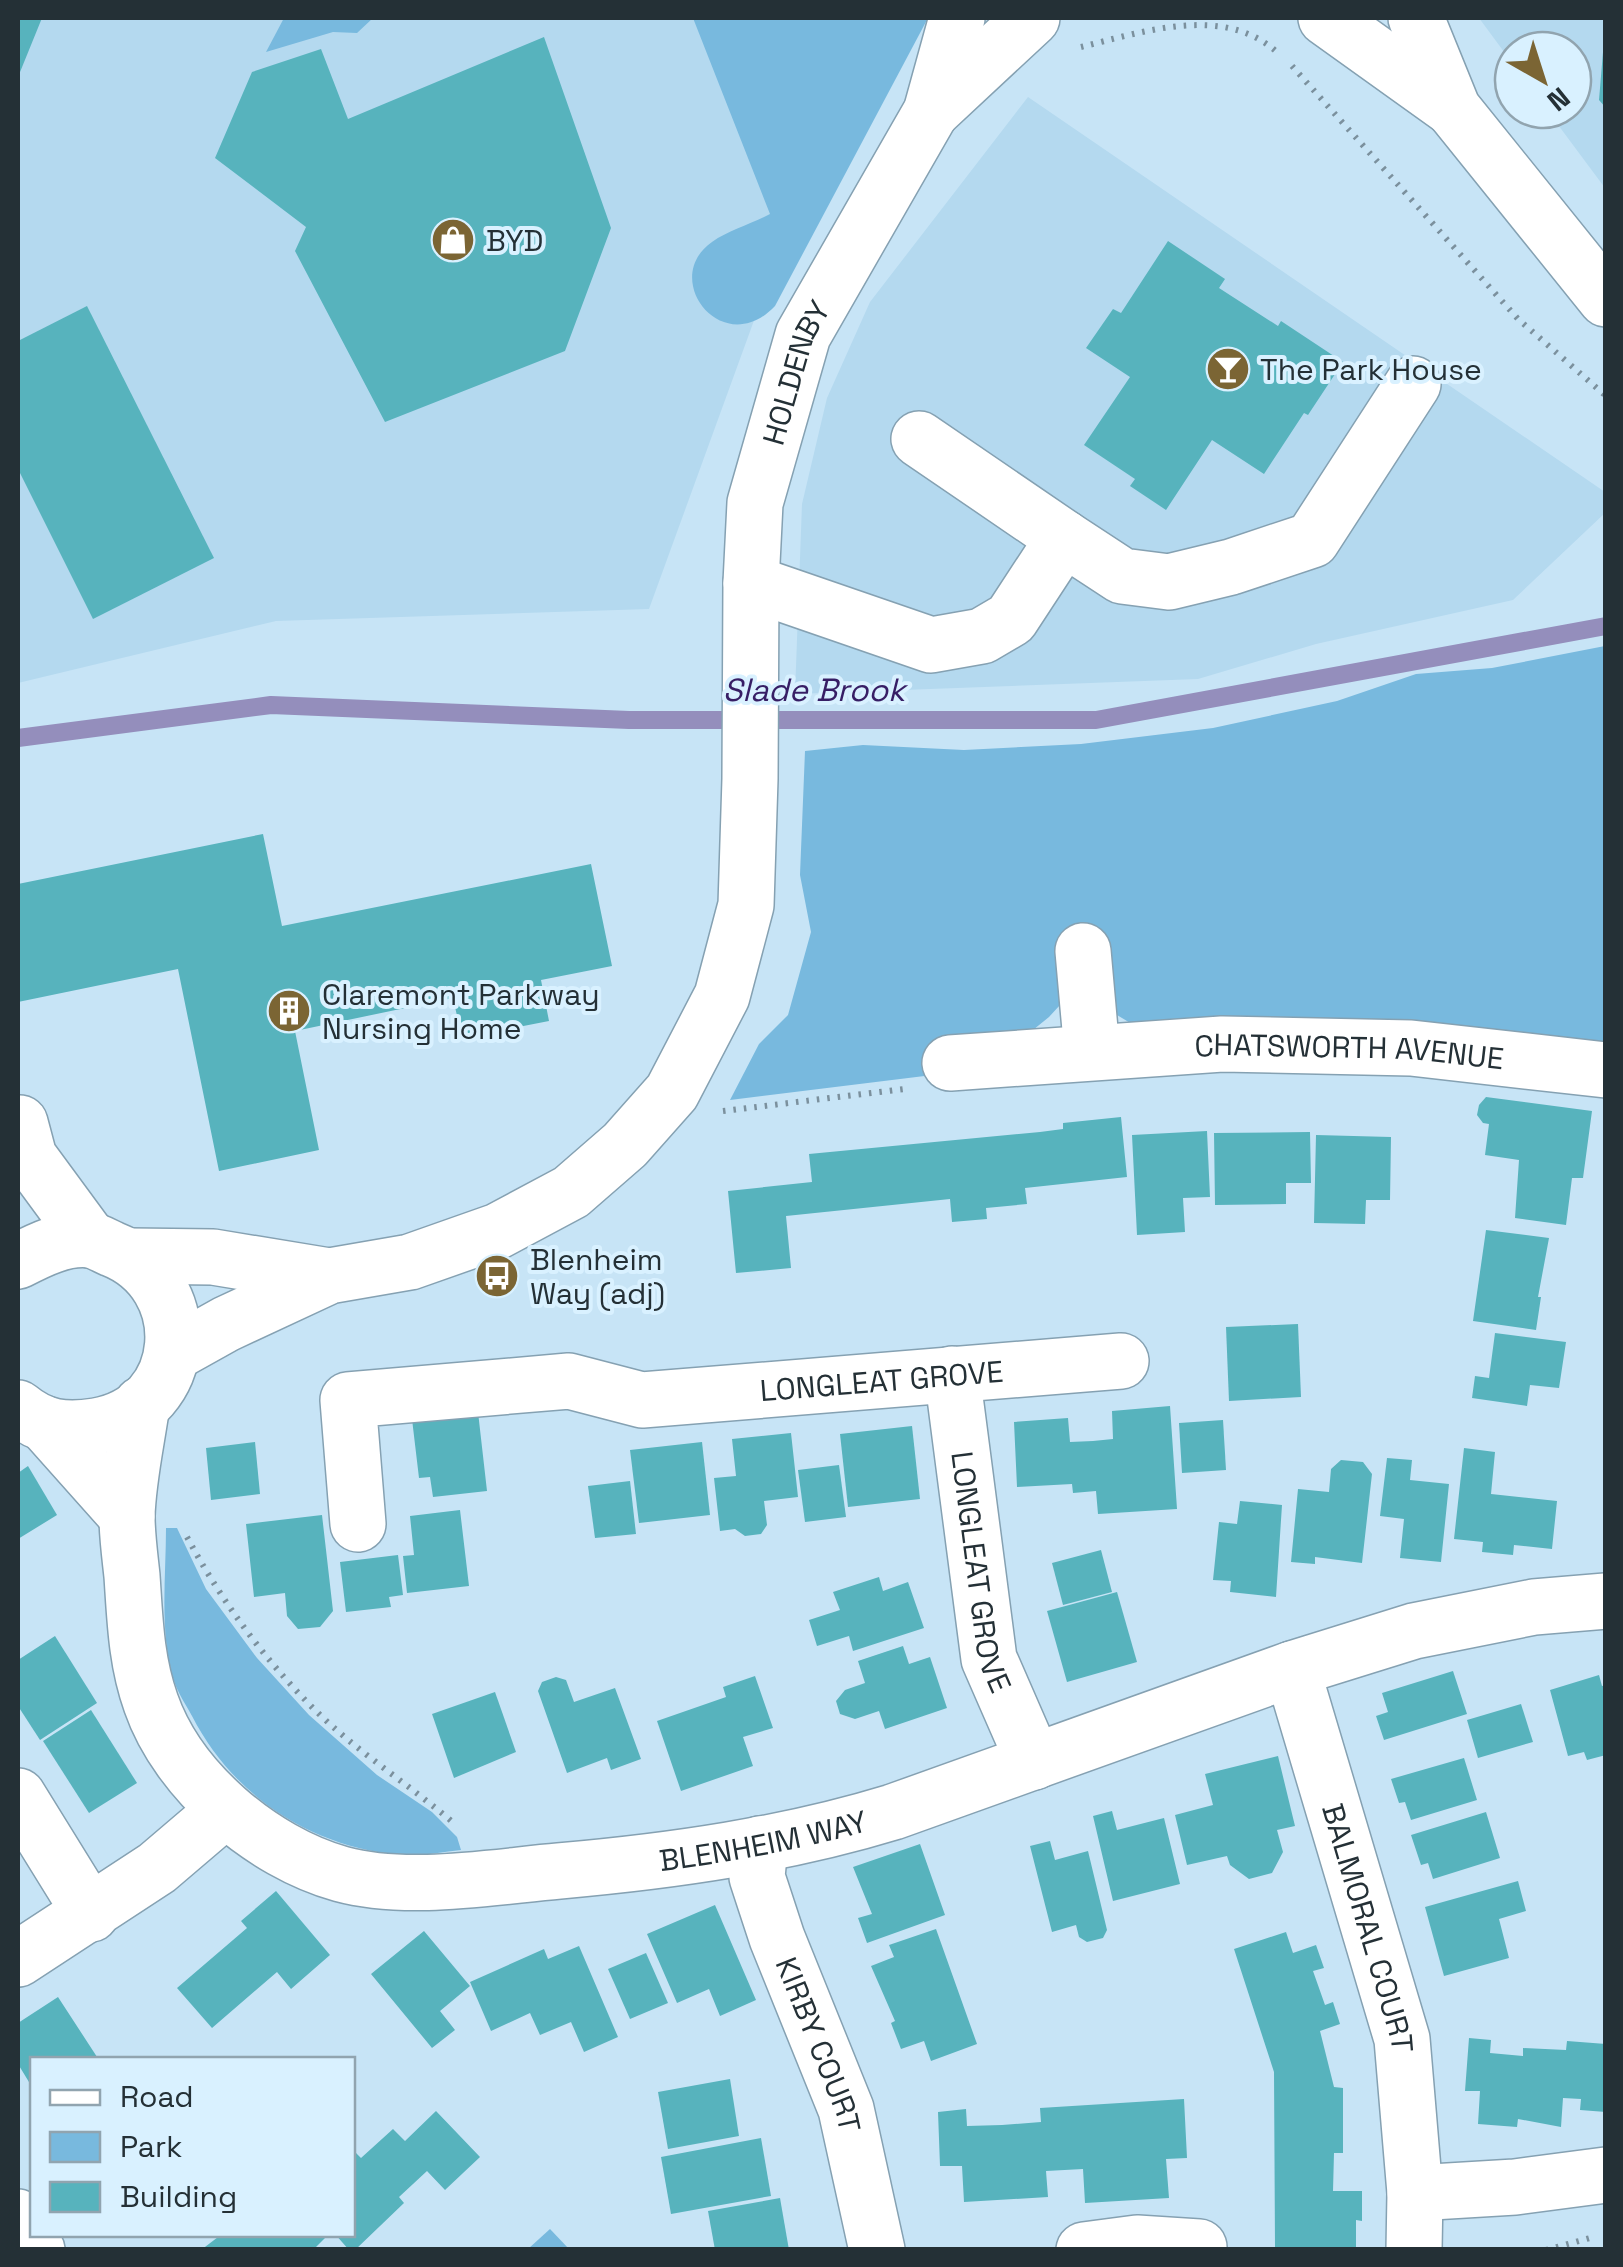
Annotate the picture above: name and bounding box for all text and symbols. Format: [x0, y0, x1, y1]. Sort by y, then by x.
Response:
north arrow [1493, 30, 1593, 130]
text: N [1540, 80, 1577, 119]
shop icon: BYD [430, 217, 476, 263]
place label: BYD [486, 221, 544, 260]
street label: HOLDENBY [753, 293, 838, 449]
bar icon: The Park House [1205, 346, 1251, 392]
place label: The Park House [1260, 350, 1482, 389]
water label: Slade Brook [723, 670, 909, 710]
place label: Claremont Parkway Nursing Home [322, 975, 600, 1048]
building icon: Claremont Parkway Nursing Home [266, 988, 312, 1034]
street label: CHATSWORTH AVENUE [1193, 1024, 1506, 1078]
place label: Blenheim Way (adj) [530, 1240, 665, 1313]
bus stop icon: Blenheim Way (adj) [474, 1253, 520, 1299]
street label: LONGLEAT GROVE [758, 1351, 1005, 1410]
street label: LONGLEAT GROVE [943, 1449, 1021, 1698]
street label: BALMORAL COURT [1314, 1799, 1423, 2053]
street label: BLENHEIM WAY [657, 1801, 871, 1880]
street label: KIRBY COURT [767, 1951, 870, 2135]
legend [30, 2057, 355, 2237]
text: Road [120, 2077, 194, 2116]
text: Park [120, 2127, 182, 2166]
text: Building [120, 2177, 237, 2216]

